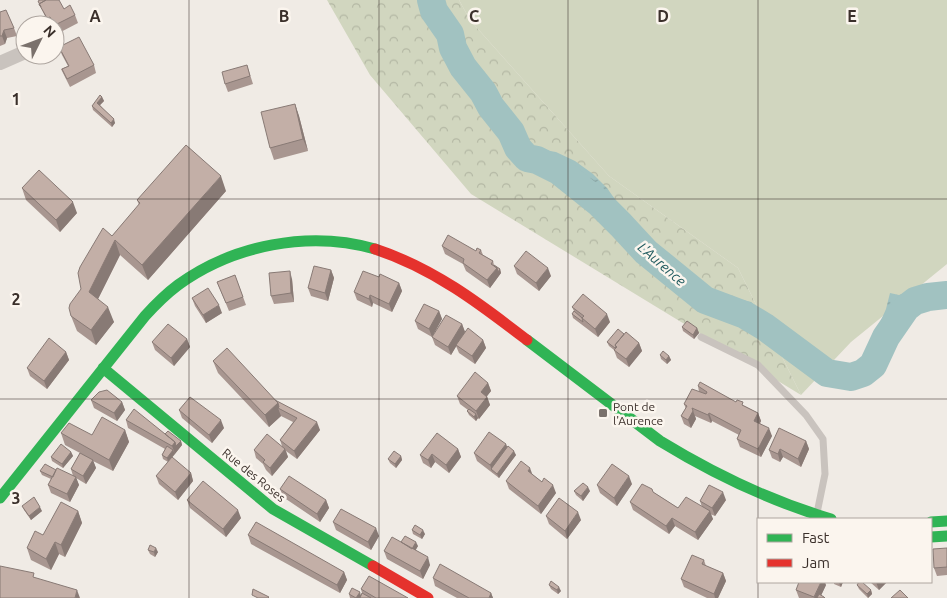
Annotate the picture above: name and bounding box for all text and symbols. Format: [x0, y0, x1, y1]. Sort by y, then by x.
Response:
text: A [89, 7, 101, 25]
text: B [279, 7, 289, 25]
text: C [469, 7, 479, 25]
text: D [657, 7, 669, 25]
text: E [847, 7, 857, 25]
north arrow [15, 15, 65, 65]
text: N [40, 22, 59, 41]
text: 1 [11, 90, 21, 108]
water label: L'Aurence [635, 239, 689, 289]
text: 2 [11, 290, 21, 308]
place label: Pont de l'Aurence [613, 400, 663, 427]
marker: Pont de l'Aurence [597, 407, 609, 419]
street label: Rue des Roses [220, 446, 288, 504]
text: 3 [11, 489, 21, 507]
legend [757, 518, 932, 583]
text: Fast [802, 529, 830, 546]
text: Jam [802, 554, 830, 571]

